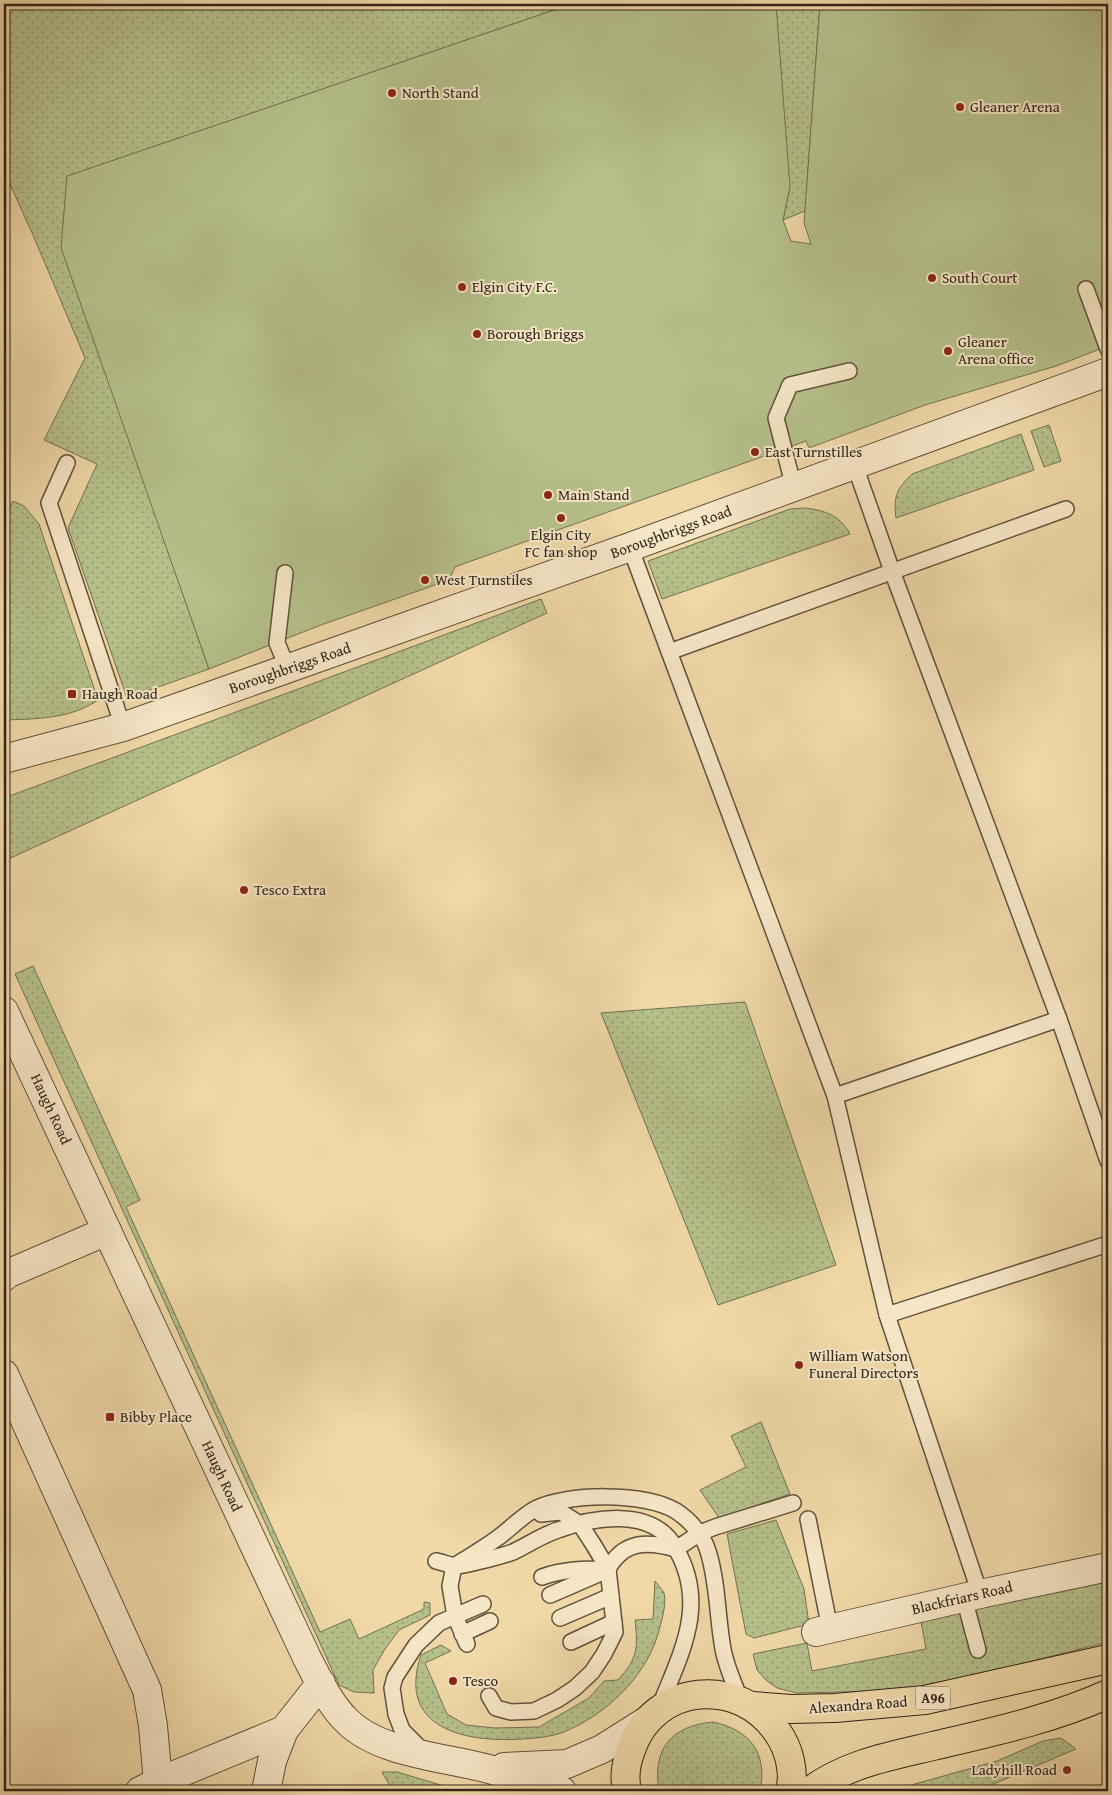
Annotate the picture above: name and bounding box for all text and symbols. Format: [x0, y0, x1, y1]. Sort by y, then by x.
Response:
place label: North Stand [402, 82, 479, 103]
marker: North Stand [386, 87, 398, 99]
place label: Gleaner Arena [970, 96, 1060, 117]
marker: Gleaner Arena [954, 101, 966, 113]
place label: South Court [942, 267, 1018, 288]
marker: South Court [926, 272, 938, 284]
place label: Elgin City F.C. [472, 276, 557, 297]
marker: Elgin City F.C. [456, 281, 468, 293]
place label: Borough Briggs [487, 323, 584, 344]
marker: Borough Briggs [471, 328, 483, 340]
place label: Gleaner Arena office [958, 331, 1034, 369]
marker: Gleaner Arena office [942, 345, 954, 357]
place label: East Turnstilles [765, 441, 862, 462]
marker: East Turnstilles [749, 446, 761, 458]
place label: Main Stand [558, 484, 629, 505]
marker: Main Stand [542, 489, 554, 501]
street label: Boroughbriggs Road [607, 500, 734, 563]
marker: Elgin City FC fan shop [555, 512, 567, 524]
place label: Elgin City FC fan shop [525, 524, 597, 562]
place label: West Turnstiles [435, 569, 533, 590]
marker: West Turnstiles [419, 574, 431, 586]
street label: Boroughbriggs Road [226, 637, 354, 698]
place label: Haugh Road [82, 683, 158, 704]
marker: Haugh Road [66, 688, 78, 700]
place label: Tesco Extra [254, 879, 326, 900]
marker: Tesco Extra [238, 884, 250, 896]
street label: Haugh Road [26, 1070, 77, 1148]
place label: William Watson Funeral Directors [809, 1345, 919, 1383]
marker: William Watson Funeral Directors [793, 1359, 805, 1371]
place label: Bibby Place [120, 1406, 192, 1427]
marker: Bibby Place [104, 1411, 116, 1423]
street label: Haugh Road [197, 1437, 248, 1515]
street label: Blackfriars Road [909, 1576, 1014, 1619]
place label: Tesco [463, 1670, 498, 1691]
marker: Tesco [447, 1675, 459, 1687]
road number: A96 [916, 1686, 950, 1710]
street label: Alexandra Road [808, 1691, 908, 1718]
place label: Ladyhill Road [971, 1759, 1057, 1780]
marker: Ladyhill Road [1061, 1764, 1073, 1776]

